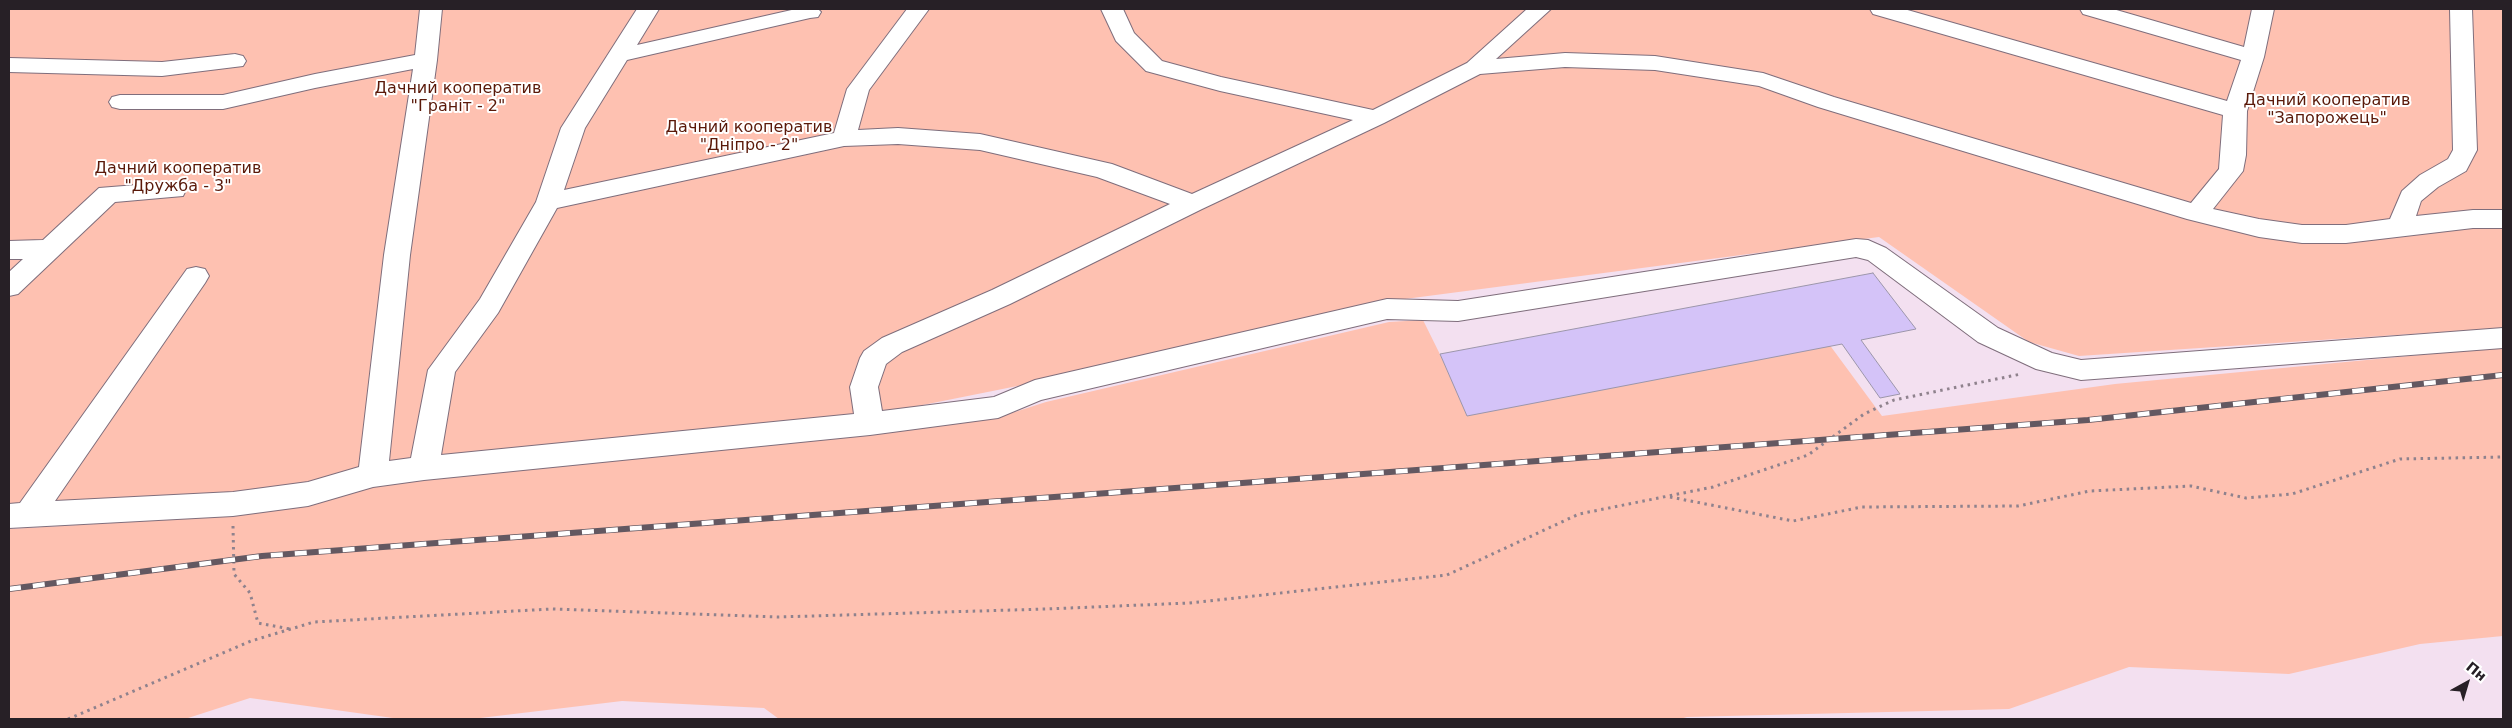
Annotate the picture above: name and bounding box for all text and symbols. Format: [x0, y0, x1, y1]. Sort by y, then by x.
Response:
park label: Дачний кооператив "Граніт - 2" [375, 79, 541, 117]
park label: Дачний кооператив "Запорожець" [2244, 91, 2410, 129]
park label: Дачний кооператив "Дніпро - 2" [666, 118, 832, 156]
park label: Дачний кооператив "Дружба - 3" [95, 159, 261, 197]
north arrow [2442, 658, 2492, 708]
text: Пн [2463, 658, 2490, 684]

